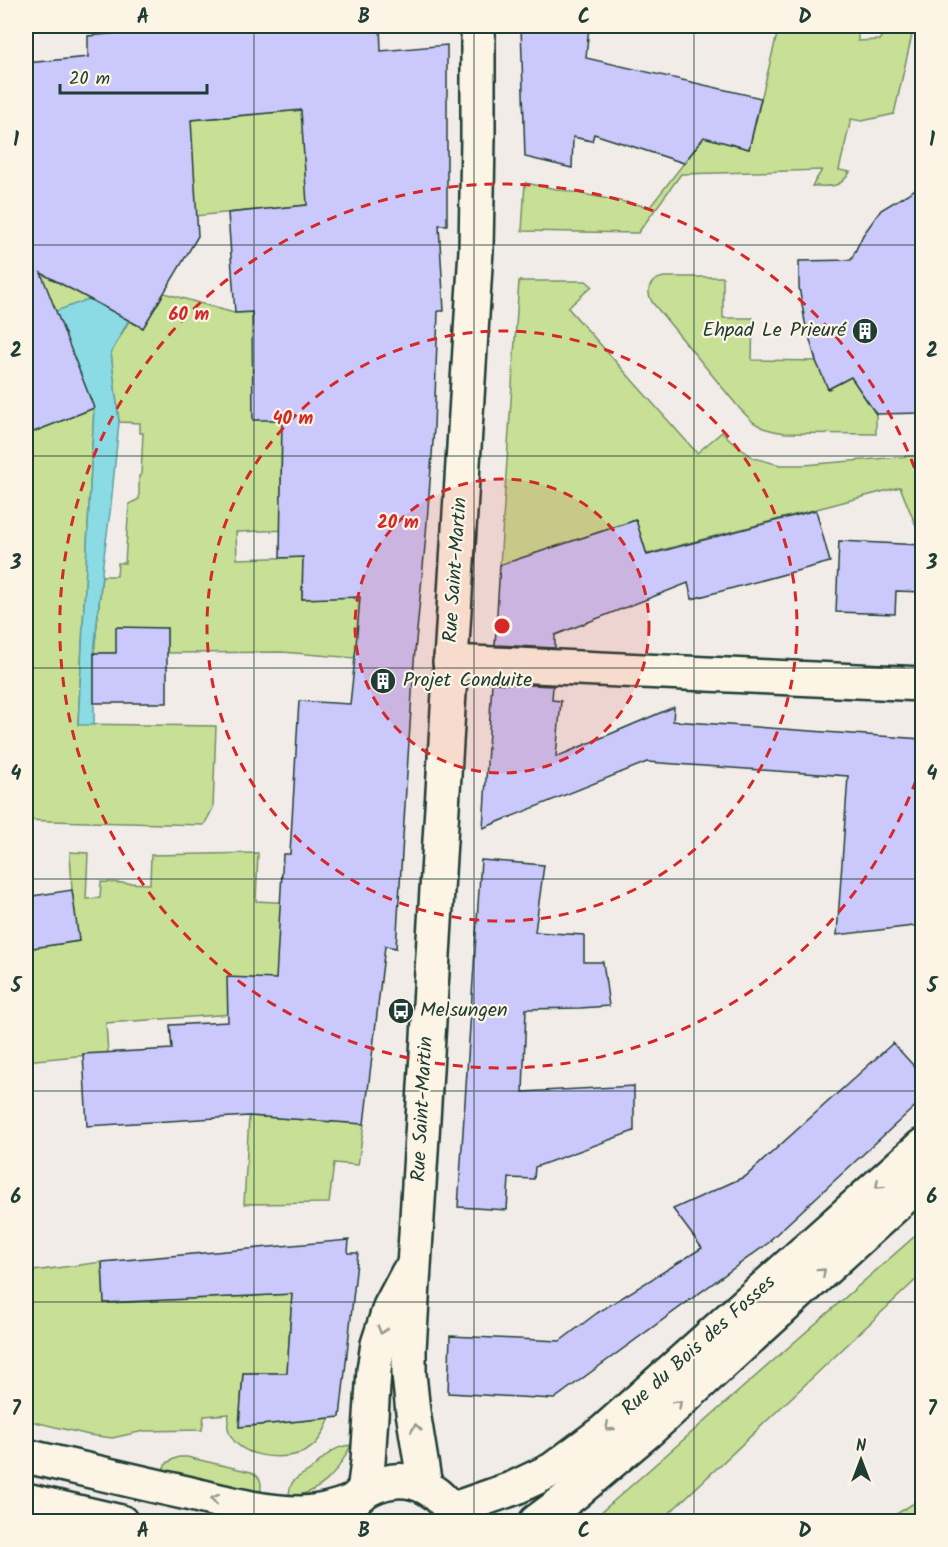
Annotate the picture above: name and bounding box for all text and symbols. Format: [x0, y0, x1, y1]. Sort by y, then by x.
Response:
text: A [137, 2, 149, 34]
text: B [358, 2, 370, 34]
text: C [578, 2, 590, 34]
text: D [798, 2, 812, 34]
scale bar [60, 57, 207, 95]
text: 20 m [69, 65, 110, 94]
text: 1 [13, 125, 19, 157]
text: 1 [929, 125, 935, 157]
text: 60 m [169, 301, 210, 330]
place label: Ehpad Le Prieuré [702, 315, 847, 347]
building icon: Ehpad Le Prieuré [850, 316, 880, 346]
text: 2 [10, 336, 22, 368]
text: 2 [926, 336, 938, 368]
text: 40 m [273, 405, 314, 434]
street label: Rue Saint-Martin [435, 496, 477, 644]
text: 20 m [377, 509, 419, 538]
text: 3 [10, 548, 22, 580]
text: 3 [926, 548, 938, 580]
centre of rings [492, 616, 512, 636]
place label: Projet Conduite [403, 665, 532, 697]
building icon: Projet Conduite [368, 666, 398, 696]
text: 4 [11, 759, 22, 791]
text: 4 [927, 759, 938, 791]
text: 5 [10, 971, 23, 1003]
text: 5 [926, 971, 939, 1003]
place label: Melsungen [420, 995, 508, 1027]
bus stop icon: Melsungen [386, 996, 416, 1026]
street label: Rue Saint-Martin [403, 1035, 443, 1183]
one-way arrow [875, 1178, 886, 1189]
text: 6 [11, 1182, 22, 1214]
text: 6 [927, 1182, 938, 1214]
street label: Rue du Bois des Fosses [614, 1267, 784, 1424]
one-way arrow [815, 1268, 826, 1279]
one-way arrow [377, 1324, 389, 1335]
text: 7 [11, 1394, 21, 1426]
text: 7 [927, 1394, 937, 1426]
one-way arrow [671, 1400, 682, 1411]
one-way arrow [605, 1420, 615, 1431]
one-way arrow [410, 1424, 422, 1433]
north arrow [831, 1430, 891, 1490]
text: N [856, 1434, 866, 1459]
one-way arrow [210, 1494, 220, 1507]
text: A [137, 1516, 149, 1547]
text: B [358, 1516, 370, 1547]
text: C [578, 1516, 590, 1547]
text: D [798, 1516, 812, 1547]

